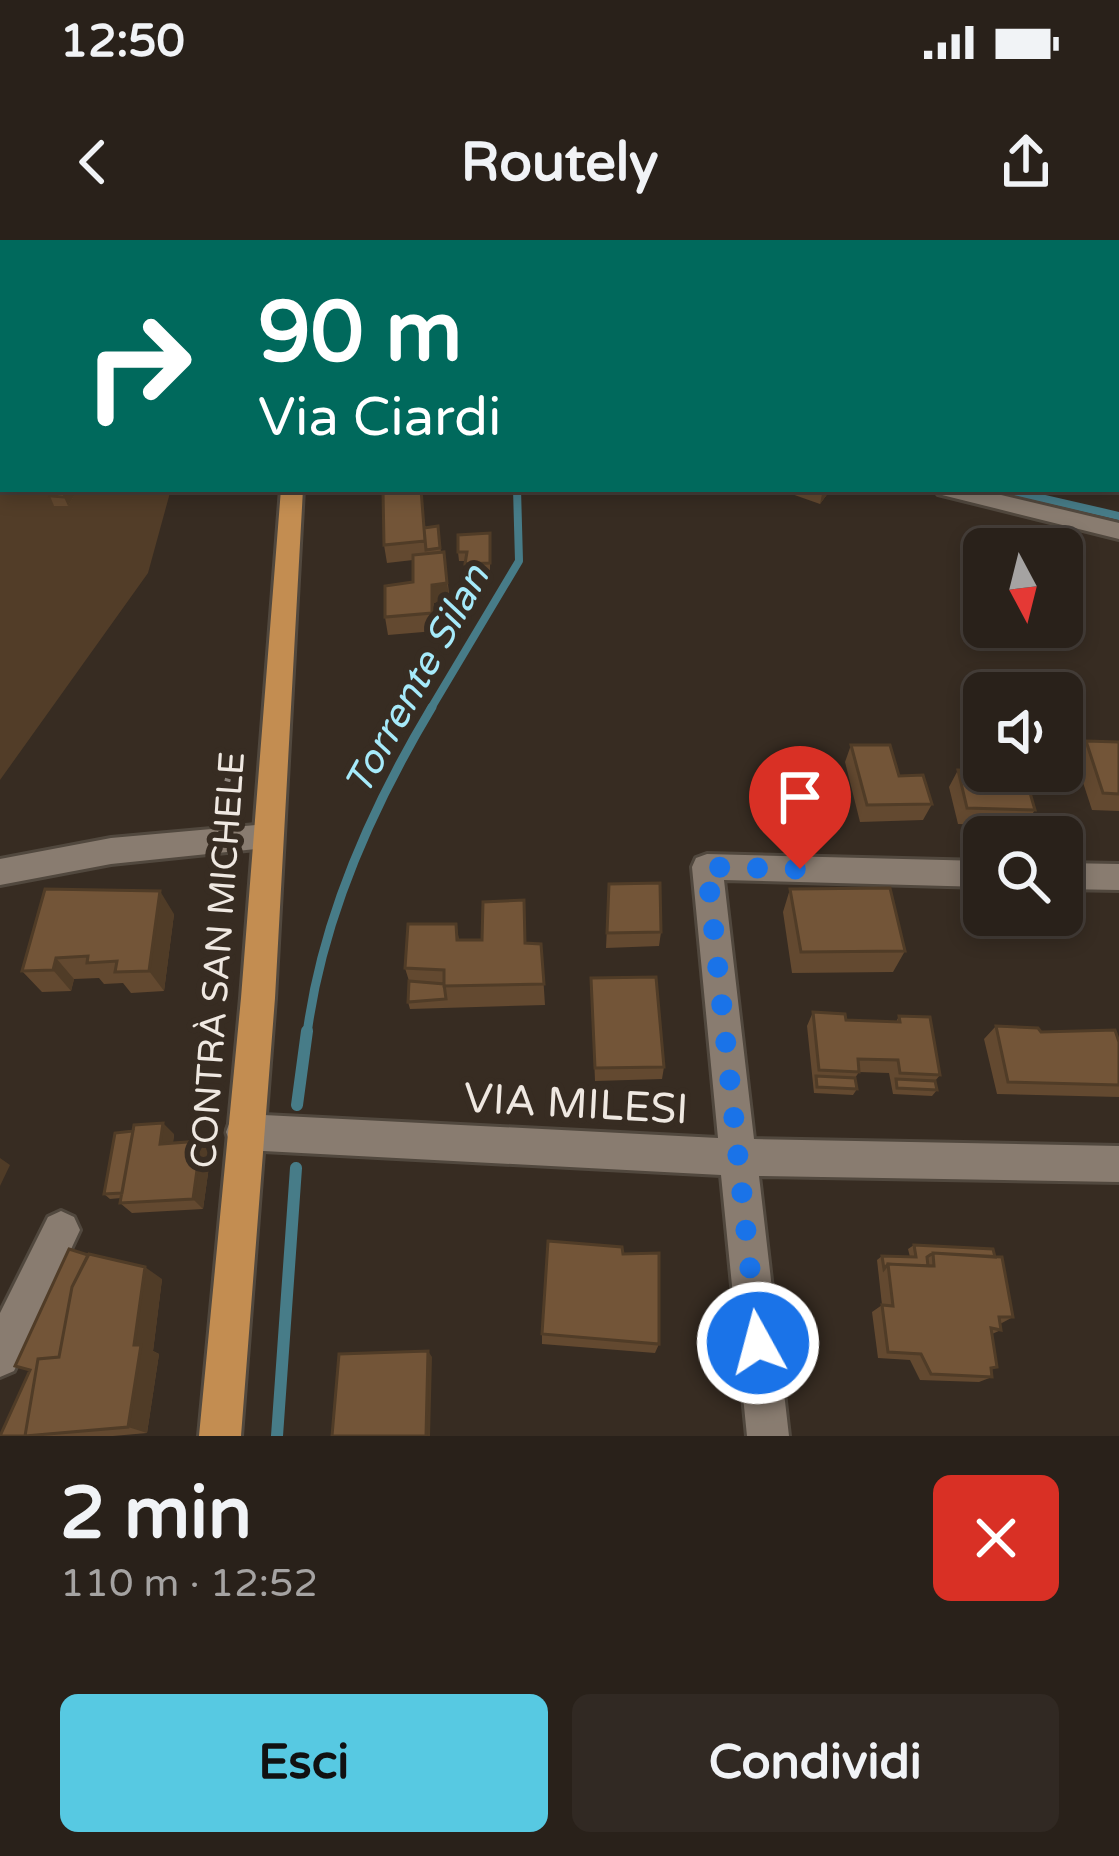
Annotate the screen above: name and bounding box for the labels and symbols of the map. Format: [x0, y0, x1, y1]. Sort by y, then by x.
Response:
north arrow [963, 528, 1083, 648]
water label: Torrente Silan [335, 556, 500, 803]
pin [749, 746, 851, 869]
street label: CONTRÀ SAN MICHELE [182, 750, 254, 1170]
street label: VIA MILESI [462, 1073, 690, 1135]
position arrow [695, 1280, 821, 1406]

